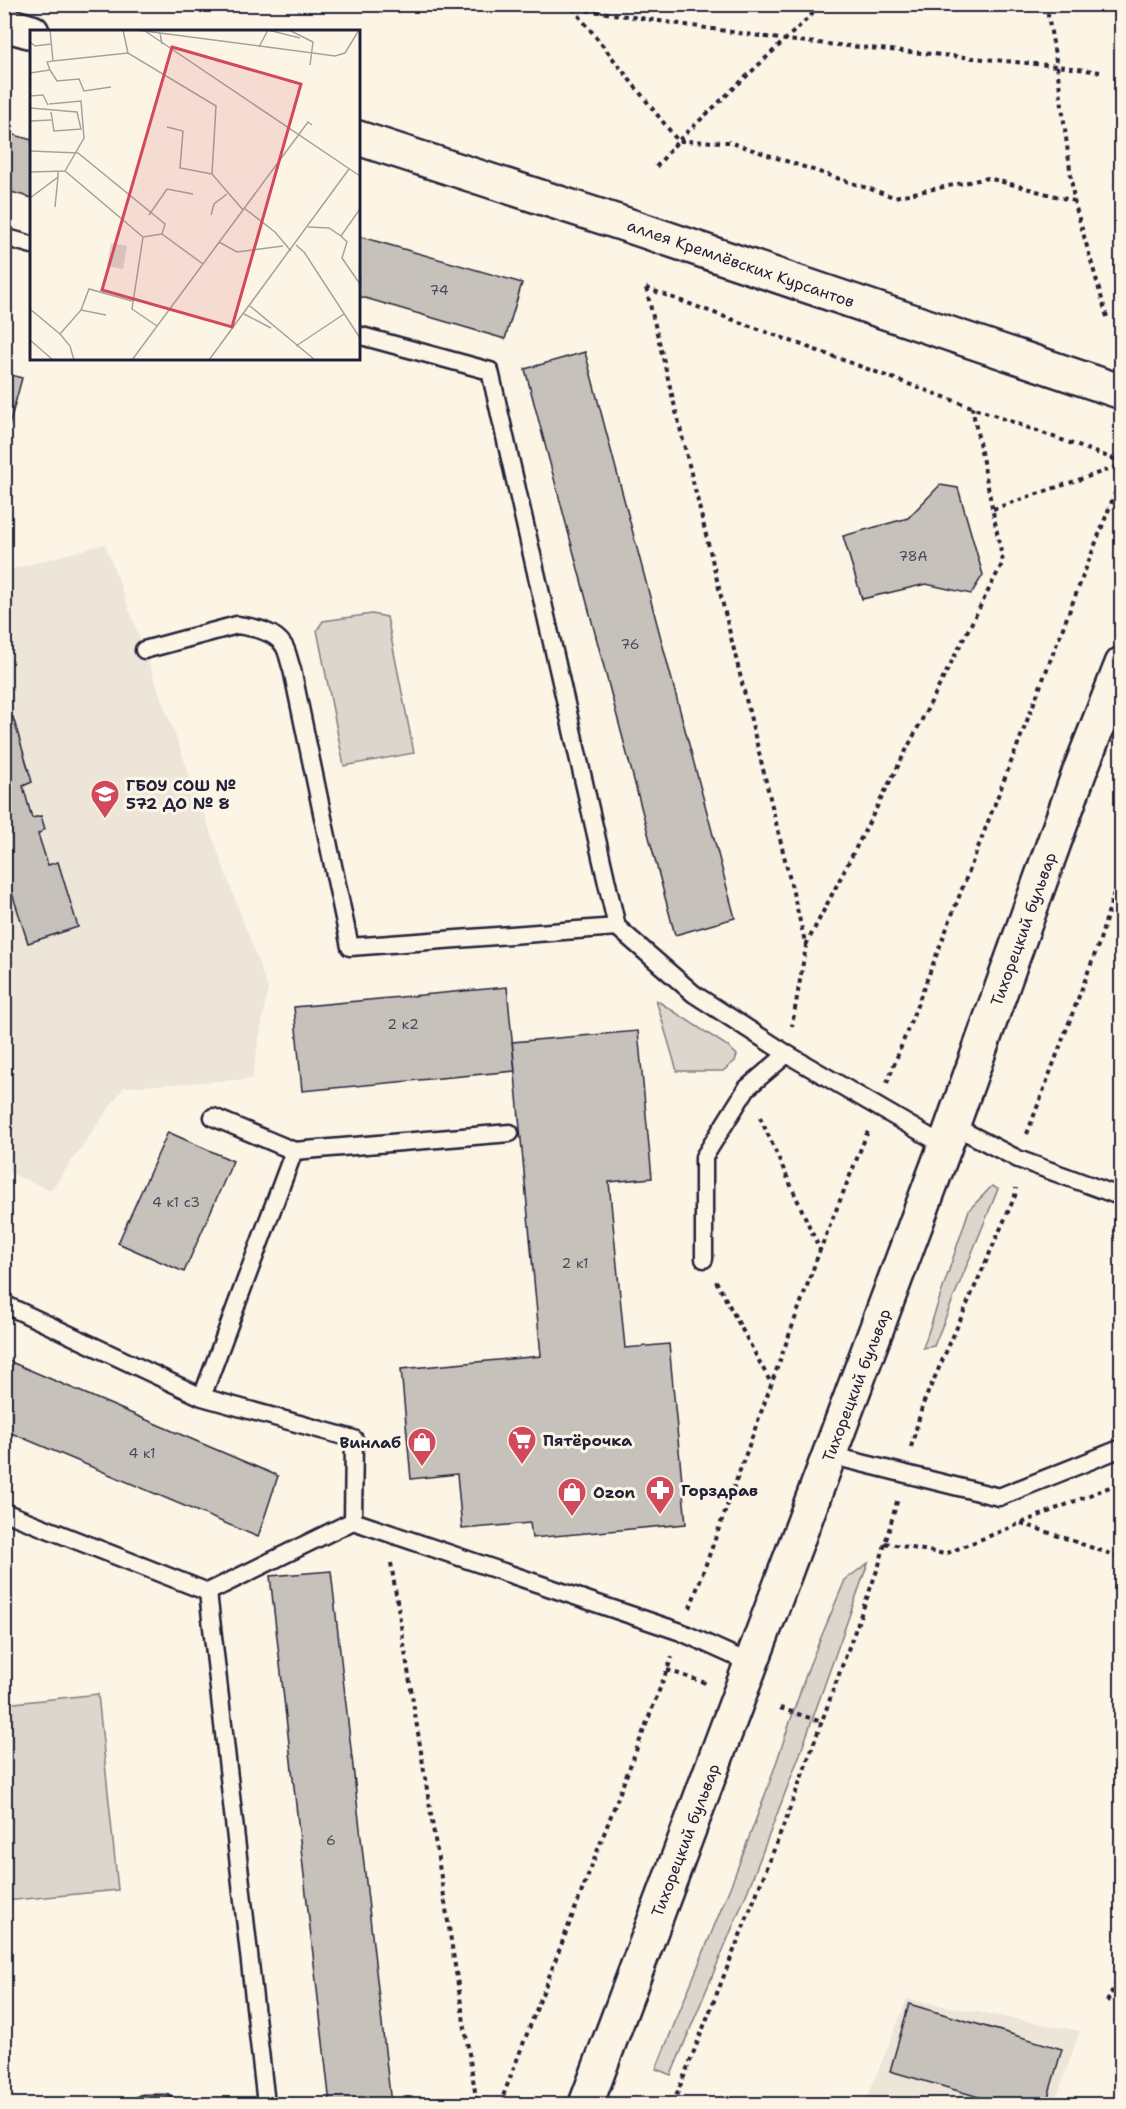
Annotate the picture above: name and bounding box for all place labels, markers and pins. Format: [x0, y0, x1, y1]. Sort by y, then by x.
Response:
place label: ГБОУ СОШ № 572 ДО № 8 [126, 775, 236, 814]
school or university icon: ГБОУ СОШ № 572 ДО № 8 [89, 778, 121, 820]
supermarket icon: Пятёрочка [506, 1424, 538, 1466]
shop icon: Винлаб [406, 1426, 438, 1468]
place label: Пятёрочка [543, 1430, 632, 1451]
place label: Винлаб [340, 1432, 401, 1453]
pharmacy icon: Горздрав [644, 1474, 676, 1516]
shop icon: Ozon [556, 1476, 588, 1518]
place label: Горздрав [681, 1480, 758, 1501]
place label: Ozon [593, 1482, 636, 1503]

